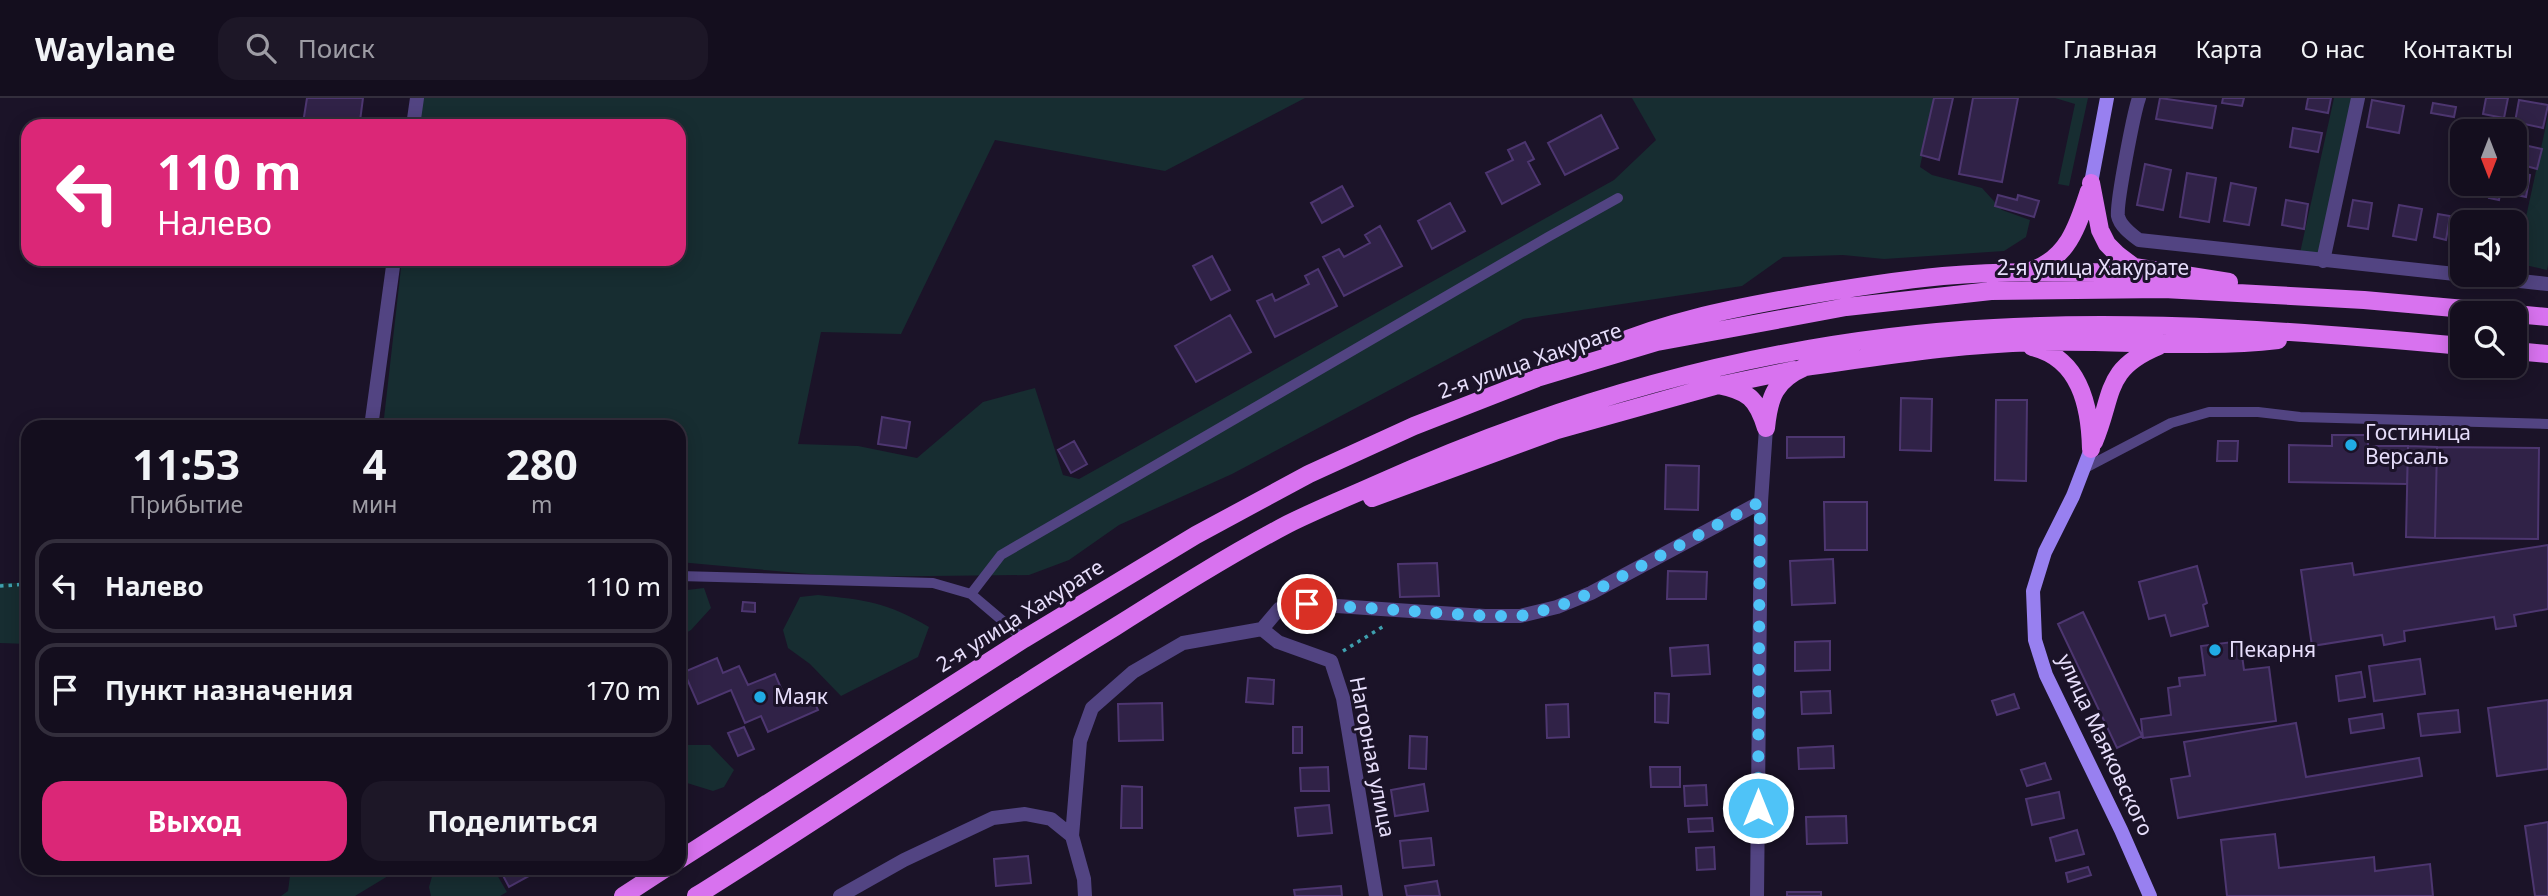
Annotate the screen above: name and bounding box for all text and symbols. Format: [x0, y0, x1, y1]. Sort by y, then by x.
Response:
search box [218, 17, 708, 80]
text: Waylane [35, 26, 176, 71]
icon: search [242, 29, 280, 67]
text: Поиск [298, 30, 375, 66]
text: Главная [2063, 32, 2157, 65]
text: Карта [2195, 32, 2262, 65]
text: О нас [2300, 32, 2365, 65]
text: Контакты [2403, 32, 2513, 65]
north arrow [2450, 119, 2527, 196]
map controls [2450, 119, 2527, 378]
text: 110 m [157, 138, 302, 204]
icon: left [42, 147, 133, 238]
text: Налево [157, 201, 272, 244]
button: sound [2450, 210, 2527, 287]
street label: 2-я улица Хакурате [1997, 253, 2189, 281]
button: search [2450, 301, 2527, 378]
street label: 2-я улица Хакурате [1434, 316, 1625, 405]
place label: Гостиница Версаль [2365, 418, 2471, 470]
text: 11:53 [132, 435, 240, 492]
text: 4 [362, 435, 386, 492]
text: 280 [506, 435, 578, 492]
marker: Гостиница Версаль [2343, 437, 2359, 453]
text: Прибытие [129, 488, 243, 520]
text: мин [351, 488, 397, 520]
text: m [531, 488, 553, 520]
street label: 2-я улица Хакурате [930, 552, 1108, 678]
icon: left [46, 567, 84, 605]
text: Налево [105, 568, 204, 604]
text: 110 m [585, 568, 661, 604]
pin [1277, 574, 1337, 634]
icon: arrive [1288, 585, 1326, 623]
place label: Пекарня [2229, 635, 2316, 663]
marker: Пекарня [2207, 642, 2223, 658]
street label: улица Маяковского [2051, 649, 2160, 840]
icon: arrive [46, 671, 84, 709]
text: Пункт назначения [105, 672, 353, 708]
text: 170 m [585, 672, 661, 708]
street label: Нагорная улица [1344, 674, 1402, 840]
place label: Маяк [774, 682, 828, 710]
marker: Маяк [752, 689, 768, 705]
position arrow [1721, 771, 1795, 845]
button: Выход [42, 781, 347, 861]
button: Поделиться [361, 781, 665, 861]

